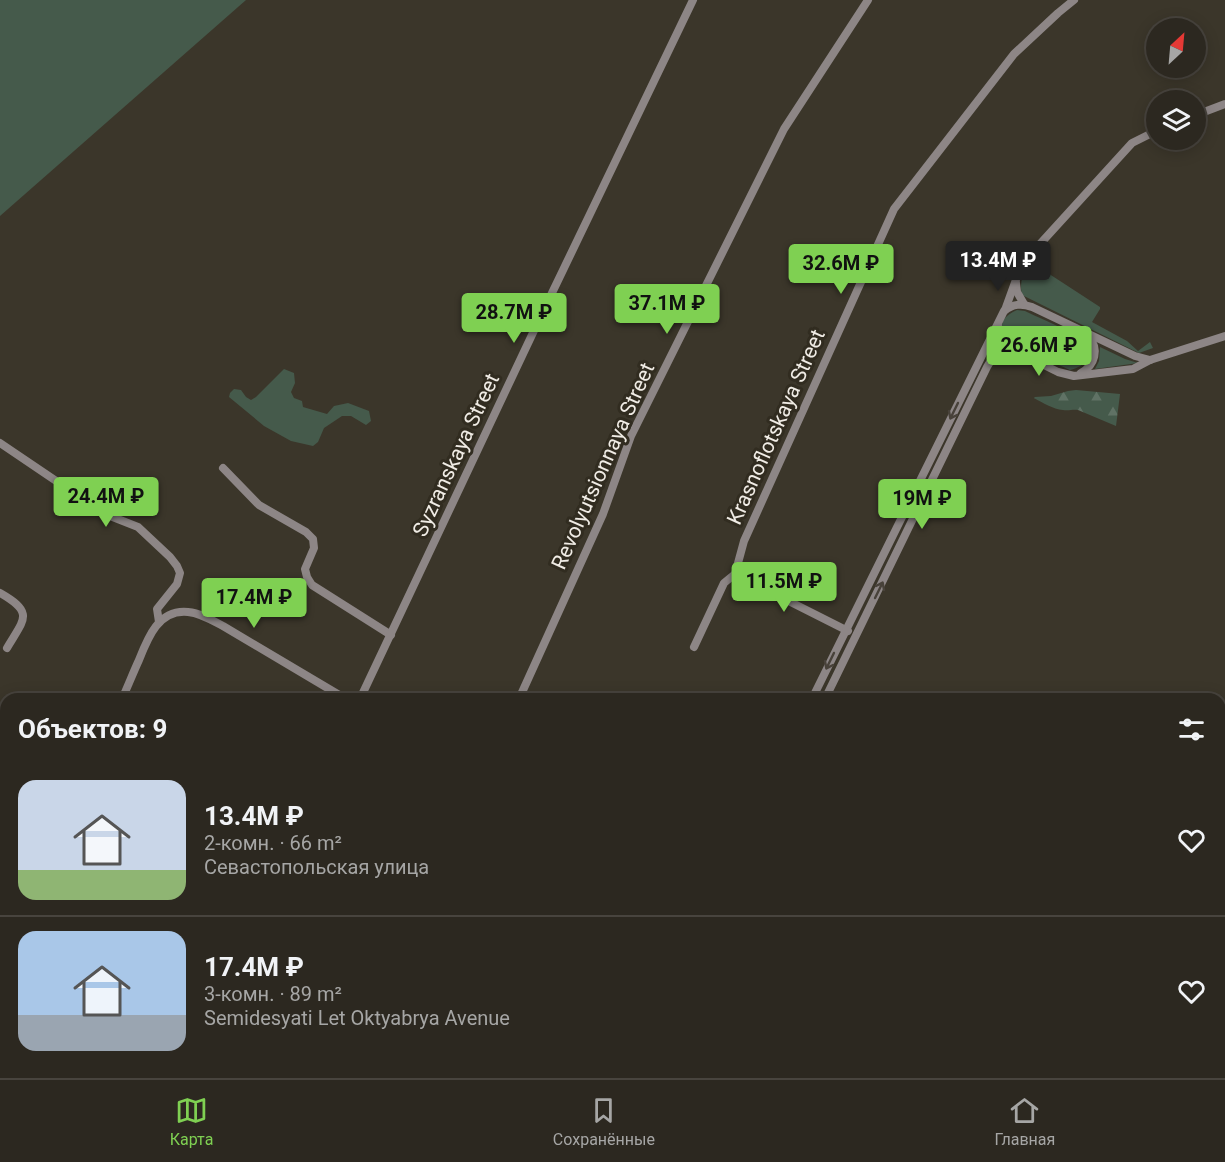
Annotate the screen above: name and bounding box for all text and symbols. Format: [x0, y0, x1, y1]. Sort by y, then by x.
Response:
north arrow [1146, 18, 1206, 78]
map controls [1146, 18, 1206, 150]
button: layers [1146, 90, 1206, 150]
pin: 13.4M ₽ [943, 241, 1053, 292]
pin: 32.6M ₽ [786, 244, 896, 295]
text: 13.4M ₽ [960, 248, 1036, 272]
text: 32.6M ₽ [803, 251, 879, 275]
pin: 37.1M ₽ [612, 284, 722, 335]
text: 37.1M ₽ [629, 291, 705, 315]
pin: 28.7M ₽ [459, 293, 569, 344]
text: 28.7M ₽ [476, 300, 552, 324]
street label: Krasnoflotskaya Street [722, 326, 830, 528]
pin: 26.6M ₽ [984, 326, 1094, 377]
text: 26.6M ₽ [1001, 333, 1077, 357]
street label: Revolyutsionnaya Street [547, 359, 659, 573]
street label: Syzranskaya Street [408, 370, 504, 540]
one-way arrow [948, 402, 959, 420]
pin: 24.4M ₽ [51, 477, 161, 528]
pin: 19M ₽ [880, 479, 964, 530]
text: 24.4M ₽ [68, 484, 144, 508]
text: 19M ₽ [892, 486, 952, 510]
pin: 11.5M ₽ [729, 562, 839, 613]
text: 11.5M ₽ [746, 569, 822, 593]
pin: 17.4M ₽ [199, 578, 309, 629]
one-way arrow [873, 581, 885, 599]
text: 17.4M ₽ [216, 585, 292, 609]
one-way arrow [824, 652, 835, 670]
icon: filters [1175, 713, 1208, 746]
text: Объектов: 9 [18, 714, 167, 744]
text: 13.4M ₽ [204, 801, 304, 831]
icon: home [66, 804, 138, 876]
icon: heart [1175, 824, 1208, 857]
text: 2-комн. · 66 m² [204, 831, 342, 855]
text: Севастопольская улица [204, 855, 429, 879]
text: 17.4M ₽ [204, 952, 304, 982]
icon: home [66, 955, 138, 1027]
icon: heart [1175, 975, 1208, 1008]
text: 3-комн. · 89 m² [204, 982, 342, 1006]
text: Semidesyati Let Oktyabrya Avenue [204, 1006, 510, 1030]
tab: Карта [170, 1094, 213, 1149]
tab: Сохранённые [553, 1094, 655, 1149]
tab: Главная [994, 1094, 1055, 1149]

